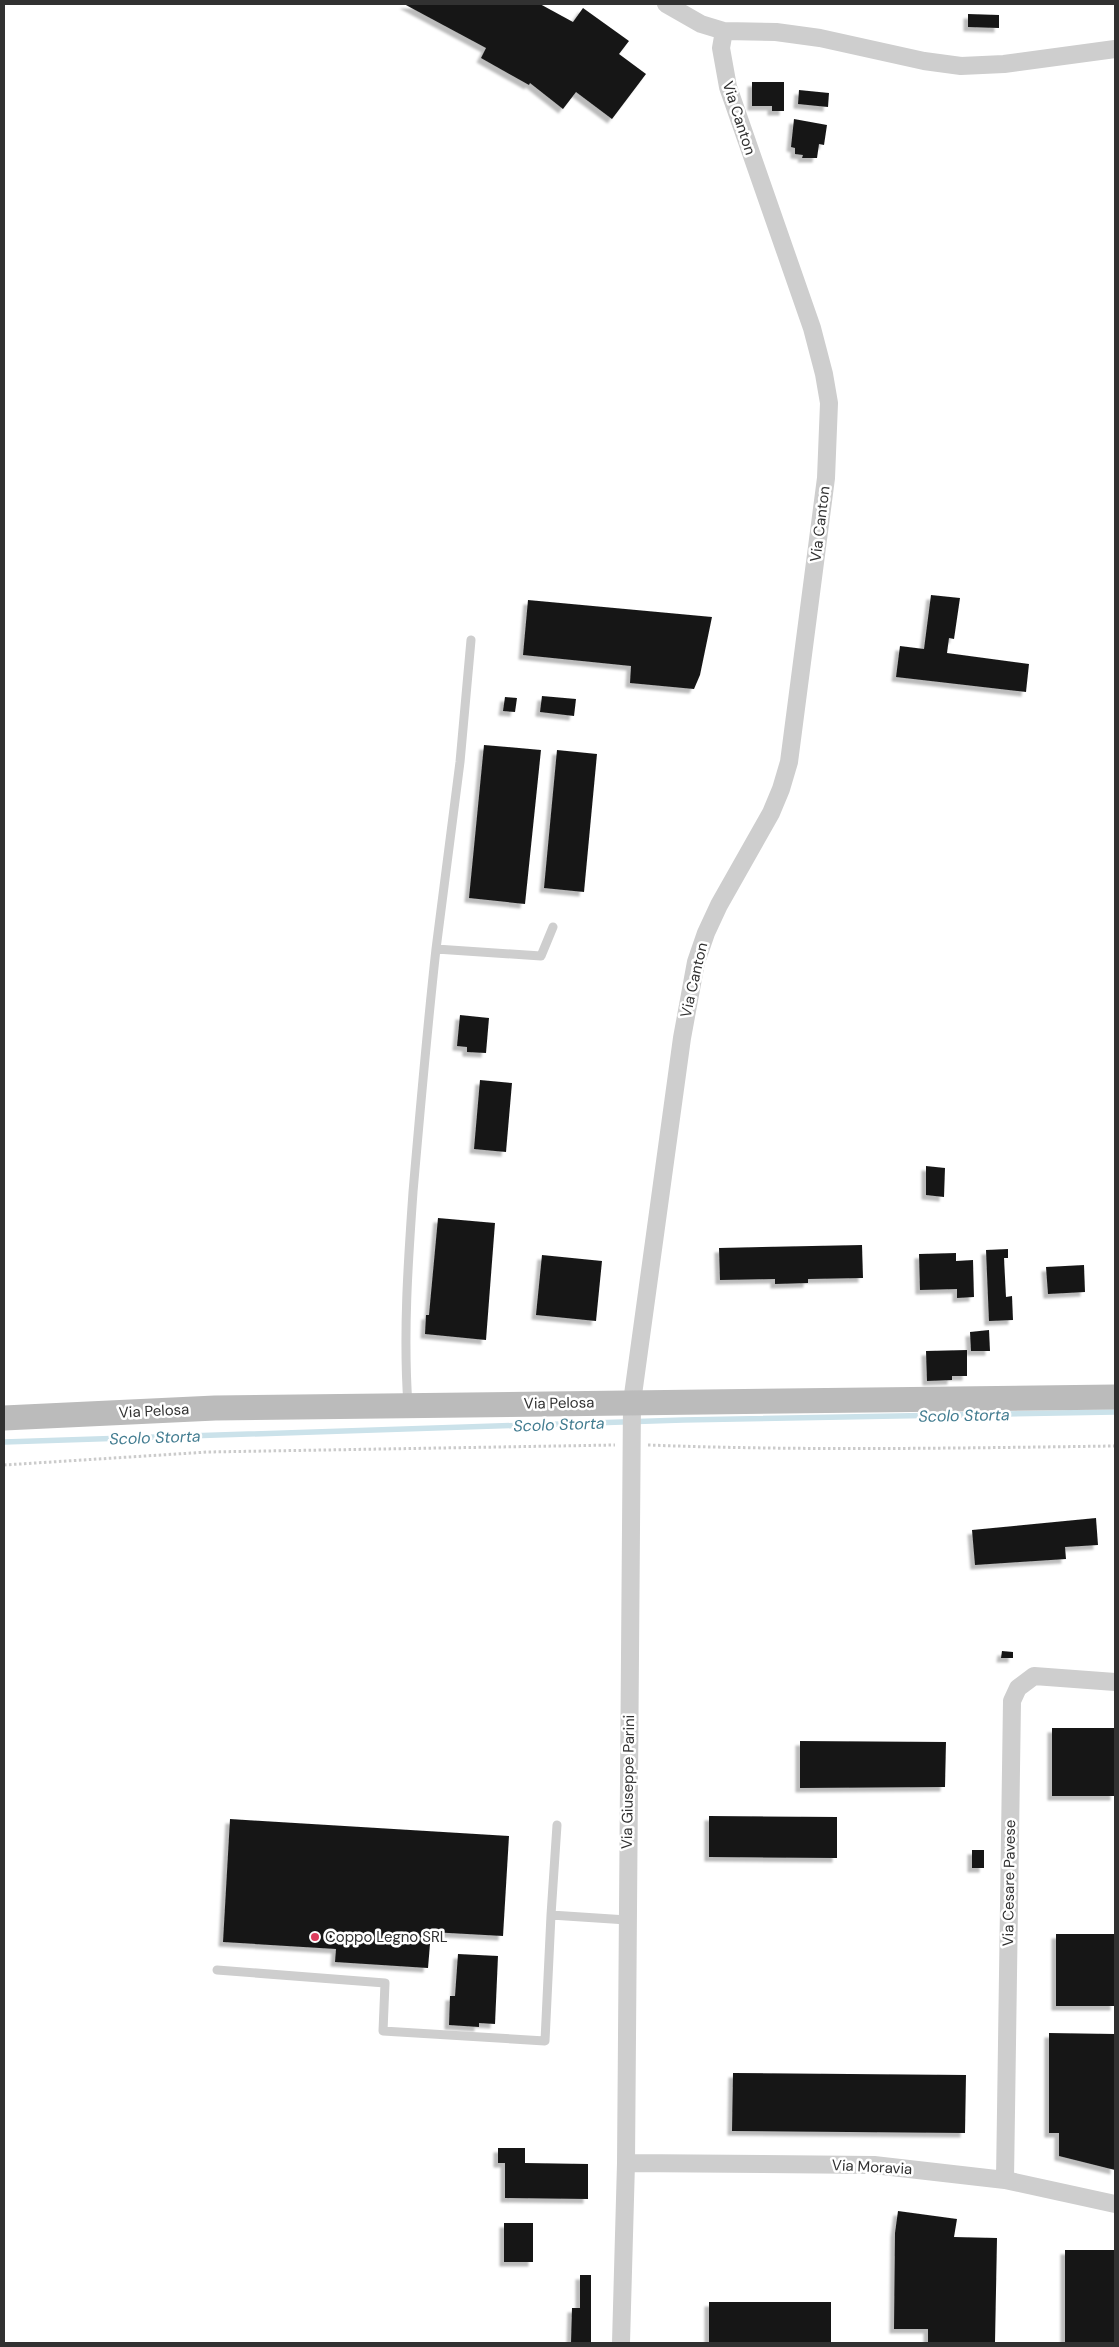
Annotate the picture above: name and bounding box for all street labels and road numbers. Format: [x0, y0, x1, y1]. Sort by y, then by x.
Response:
street label: Via Canton [718, 79, 760, 157]
street label: Via Canton [805, 485, 835, 563]
street label: Via Canton [676, 940, 712, 1020]
street label: Via Pelosa [524, 1392, 594, 1414]
street label: Via Pelosa [118, 1399, 190, 1423]
street label: Via Giuseppe Parini [617, 1715, 639, 1849]
street label: Via Cesare Pavese [998, 1819, 1020, 1947]
street label: Via Moravia [831, 2155, 913, 2179]

